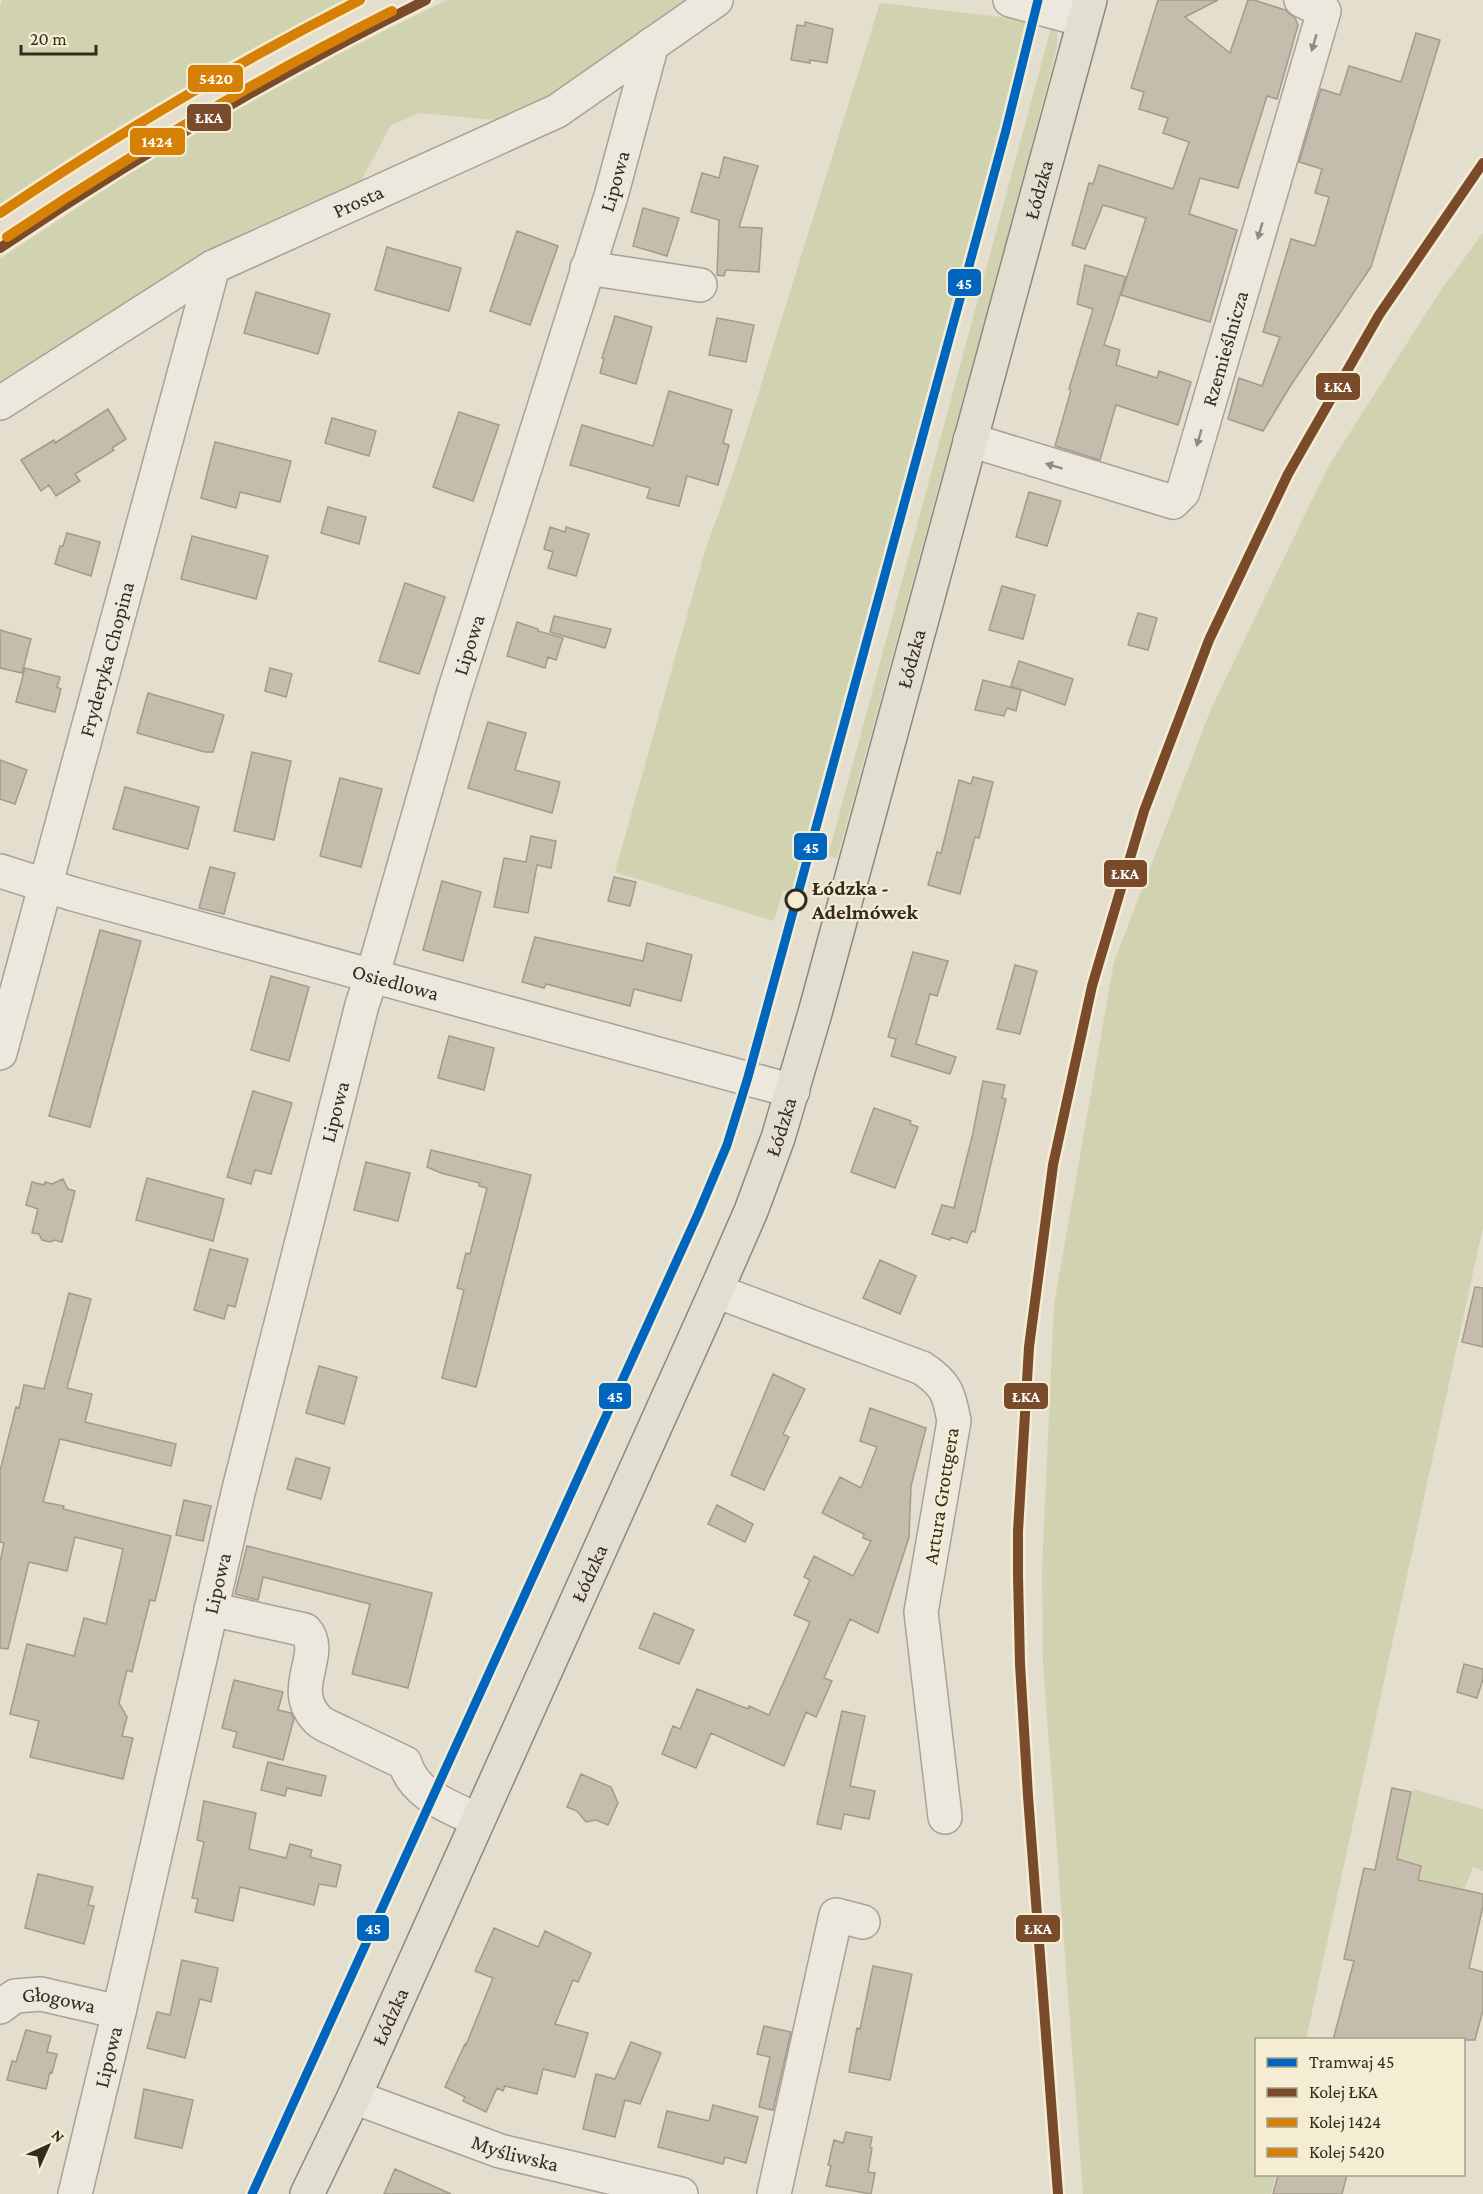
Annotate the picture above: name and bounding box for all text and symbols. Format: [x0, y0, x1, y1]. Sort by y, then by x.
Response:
scale bar [21, 18, 96, 56]
text: 20 m [30, 29, 67, 49]
one-way arrow [1309, 34, 1318, 52]
line badge: 5420 [187, 64, 244, 93]
text: 5420 [199, 70, 233, 87]
line badge: ŁKA [186, 103, 232, 132]
text: ŁKA [195, 109, 223, 126]
line badge: 1424 [129, 127, 186, 156]
text: 1424 [141, 133, 173, 150]
street label: Lipowa [595, 148, 635, 215]
street label: Łódzka [1019, 157, 1058, 222]
street label: Prosta [329, 179, 387, 223]
one-way arrow [1254, 221, 1264, 240]
line badge: 45 [947, 268, 982, 297]
text: 45 [956, 275, 972, 292]
street label: Rzemieślnicza [1197, 288, 1253, 409]
line badge: ŁKA [1315, 372, 1361, 401]
text: ŁKA [1324, 378, 1352, 395]
one-way arrow [1194, 429, 1203, 447]
one-way arrow [1045, 461, 1063, 470]
street label: Fryderyka Chopina [74, 579, 139, 740]
street label: Lipowa [448, 611, 490, 678]
street label: Łódzka [892, 626, 931, 691]
line badge: 45 [793, 832, 828, 861]
text: 45 [803, 839, 819, 856]
line badge: ŁKA [1103, 859, 1148, 888]
text: ŁKA [1111, 865, 1139, 882]
place label: Łódzka - Adelmówek [811, 876, 919, 924]
marker: Łódzka - Adelmówek [785, 889, 807, 911]
street label: Osiedlowa [349, 959, 442, 1006]
street label: Lipowa [316, 1078, 354, 1145]
street label: Łódzka [760, 1094, 801, 1160]
line badge: 45 [598, 1382, 632, 1410]
line badge: ŁKA [1003, 1382, 1049, 1410]
text: 45 [607, 1388, 623, 1405]
text: ŁKA [1012, 1388, 1040, 1405]
street label: Artura Grottgera [918, 1425, 964, 1566]
street label: Łódzka [566, 1540, 613, 1606]
street label: Lipowa [199, 1550, 236, 1616]
line badge: 45 [356, 1914, 390, 1942]
line badge: ŁKA [1015, 1914, 1061, 1943]
text: 45 [365, 1920, 381, 1937]
text: ŁKA [1024, 1920, 1052, 1937]
street label: Głogowa [21, 1982, 98, 2018]
street label: Łódzka [367, 1984, 414, 2049]
street label: Lipowa [89, 2024, 127, 2090]
legend [1255, 2038, 1465, 2176]
text: Tramwaj 45 [1309, 2052, 1394, 2073]
text: Kolej ŁKA [1309, 2082, 1378, 2103]
text: Kolej 1424 [1309, 2112, 1381, 2133]
north arrow [18, 2116, 78, 2176]
text: N [48, 2126, 68, 2146]
street label: Myśliwska [468, 2130, 561, 2177]
text: Kolej 5420 [1309, 2142, 1385, 2163]

